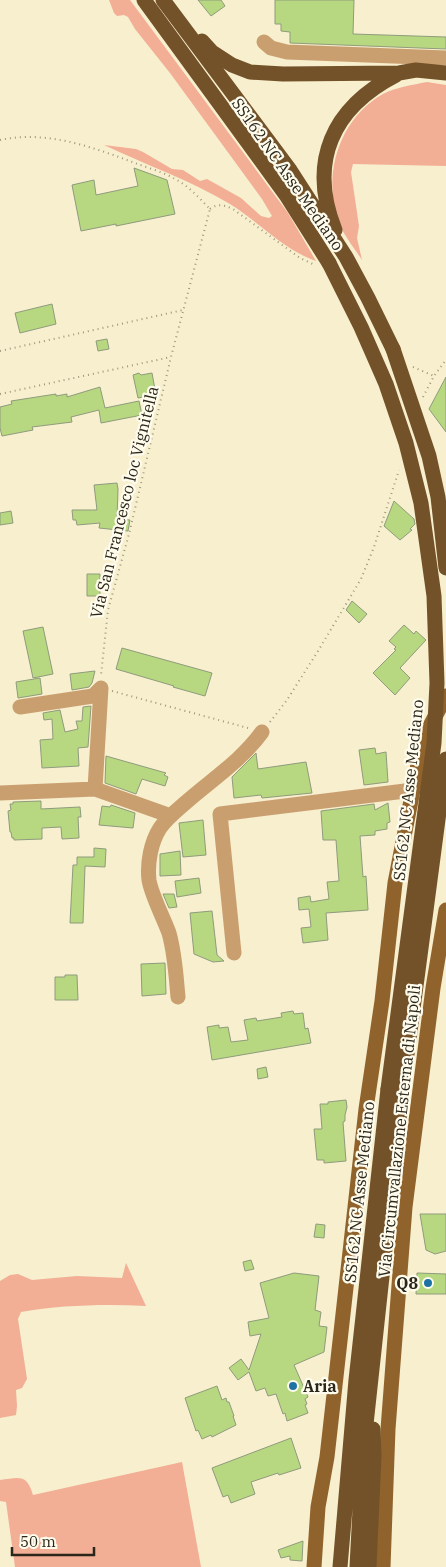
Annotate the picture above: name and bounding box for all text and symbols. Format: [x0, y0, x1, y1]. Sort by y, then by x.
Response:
street label: SS162 NC Asse Mediano [228, 94, 348, 254]
street label: Via San Francesco loc Vignitella [85, 384, 163, 620]
street label: SS162 NC Asse Mediano [389, 698, 427, 882]
street label: Via Circumvallazione Esterna di Napoli [374, 984, 424, 1278]
street label: SS162 NC Asse Mediano [340, 1100, 378, 1284]
place label: Q8 [396, 1273, 418, 1293]
marker: Q8 [422, 1277, 434, 1289]
place label: Aria [303, 1376, 337, 1396]
marker: Aria [287, 1380, 299, 1392]
scale bar [12, 1524, 95, 1556]
text: 50 m [20, 1532, 56, 1551]

